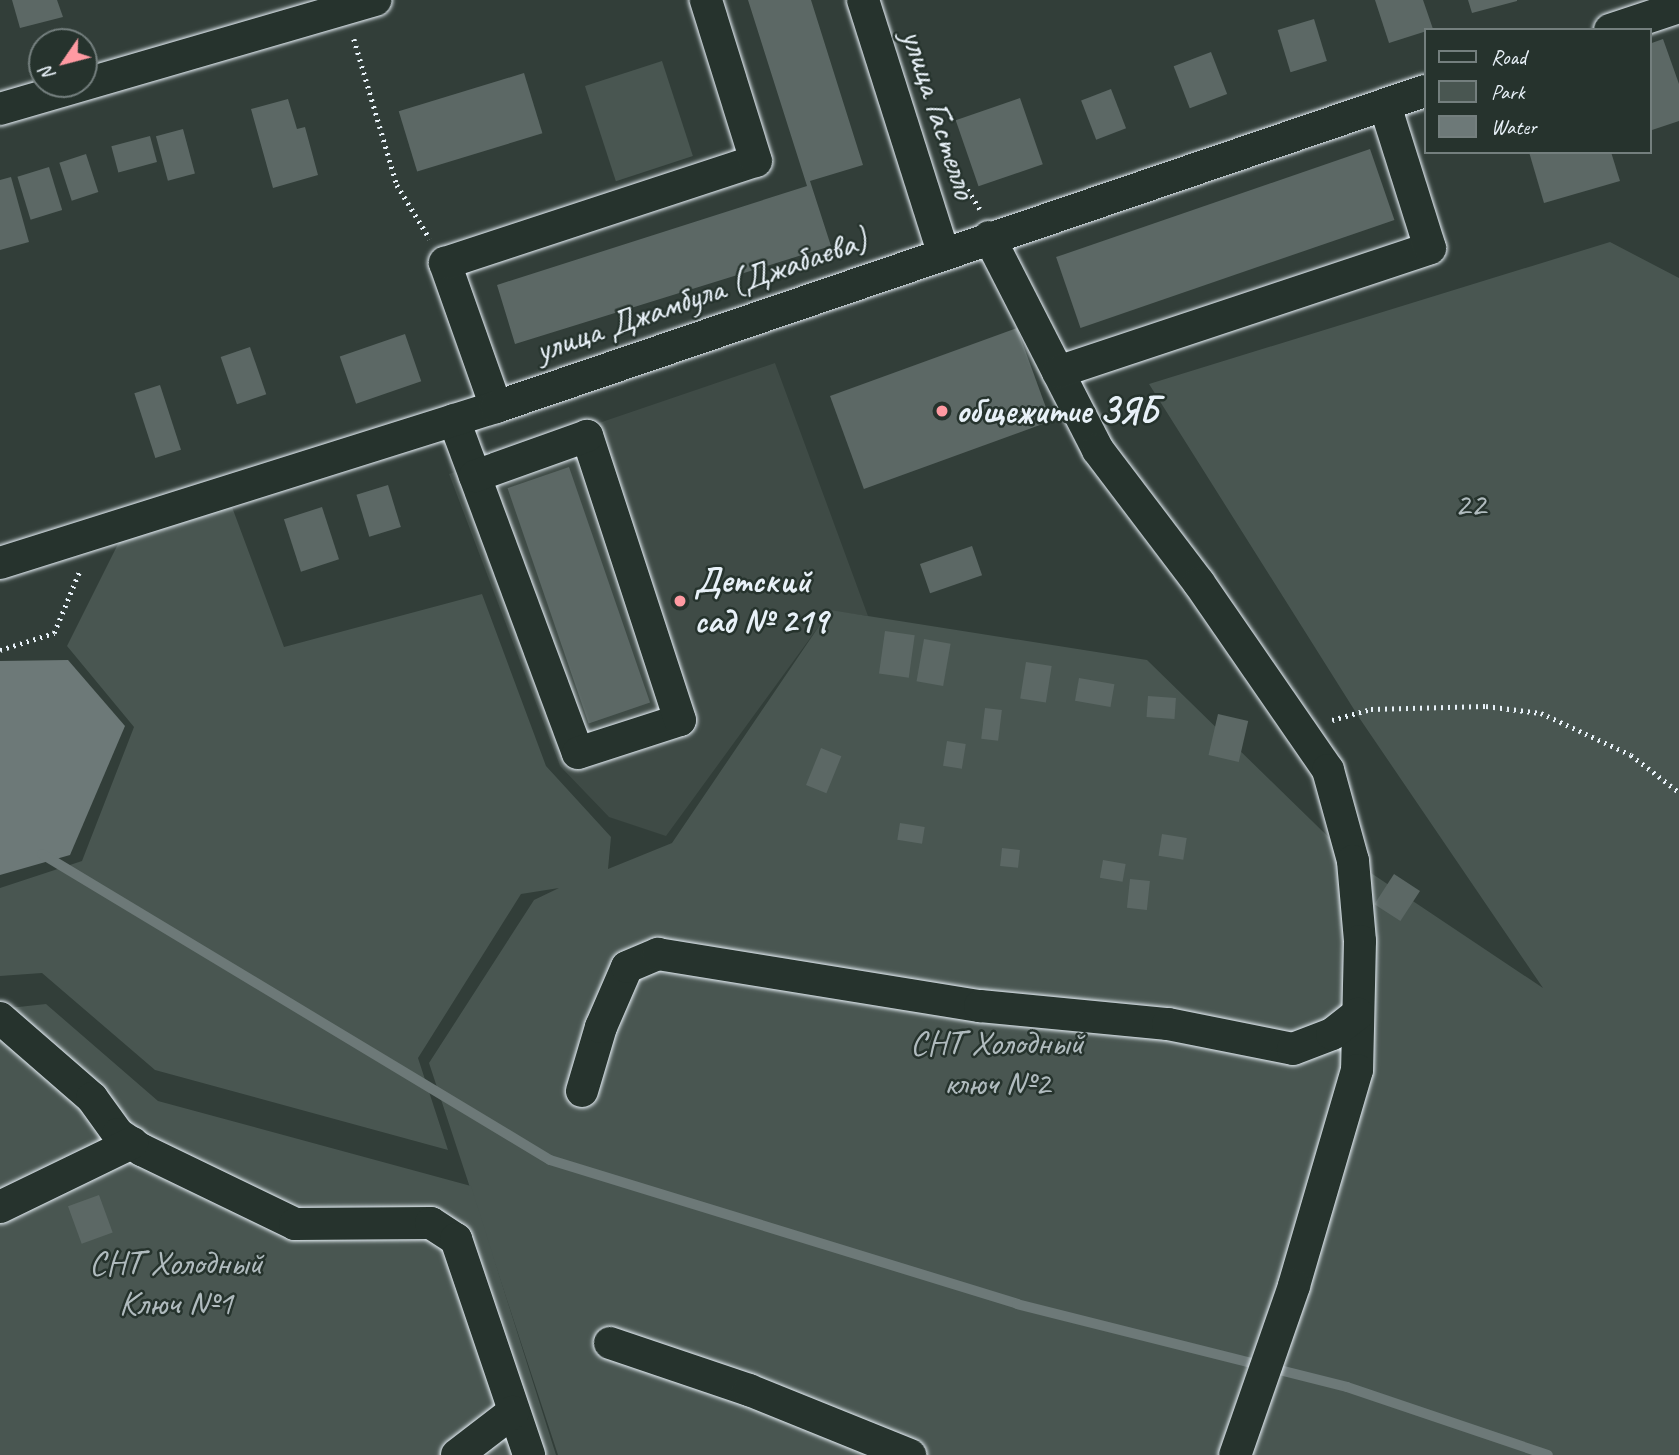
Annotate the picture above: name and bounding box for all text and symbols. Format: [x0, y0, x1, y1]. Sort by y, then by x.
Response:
street label: улица Гастелло [891, 22, 987, 206]
north arrow [28, 28, 98, 98]
legend [1424, 28, 1651, 154]
text: Road [1491, 44, 1526, 70]
text: N [34, 62, 61, 86]
text: Park [1491, 79, 1524, 105]
text: Water [1491, 114, 1537, 140]
street label: улица Джамбула (Джабаева) [527, 218, 875, 372]
place label: общежитие ЗЯБ [956, 390, 1160, 432]
marker: общежитие ЗЯБ [934, 403, 950, 419]
park label: 22 [1454, 483, 1486, 525]
place label: Детский сад № 219 [694, 560, 828, 642]
marker: Детский сад № 219 [672, 593, 688, 609]
park label: СНТ Холодный ключ №2 [910, 1022, 1084, 1104]
park label: СНТ Холодный Ключ №1 [89, 1242, 263, 1324]

